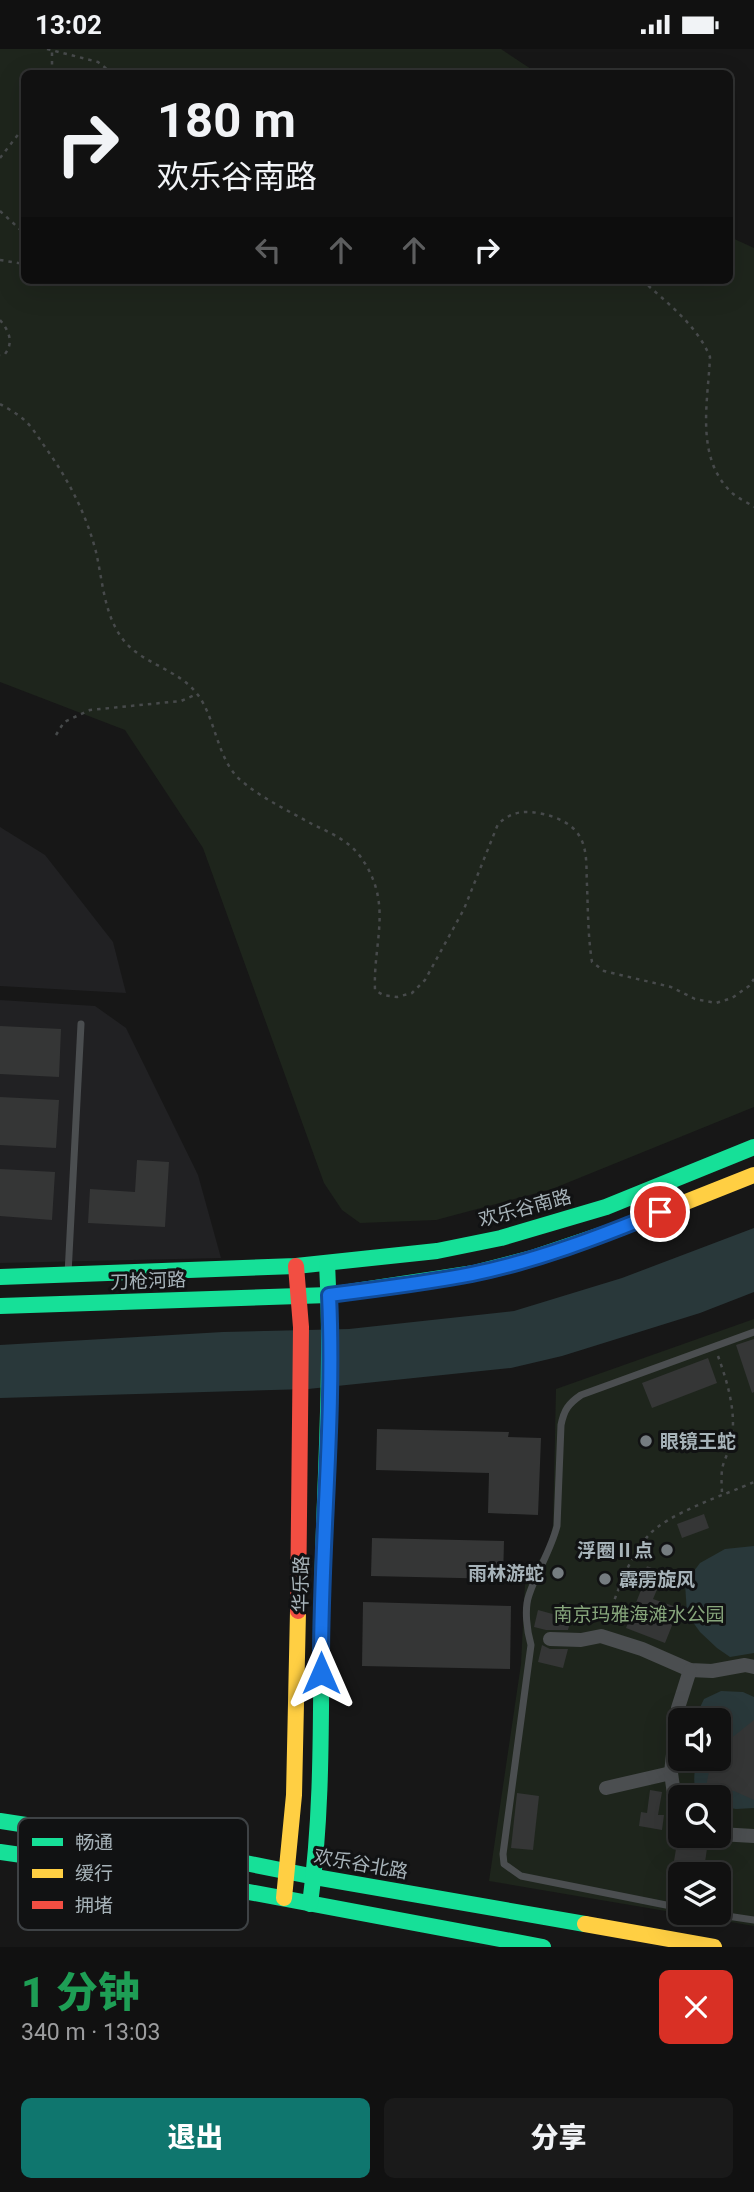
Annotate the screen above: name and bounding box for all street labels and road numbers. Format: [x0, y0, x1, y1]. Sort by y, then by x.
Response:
street label: 欢乐谷南路 [476, 1185, 574, 1231]
street label: 刀枪河路 [110, 1268, 186, 1294]
street label: 华乐路 [289, 1555, 313, 1613]
street label: 欢乐谷北路 [312, 1844, 410, 1884]

